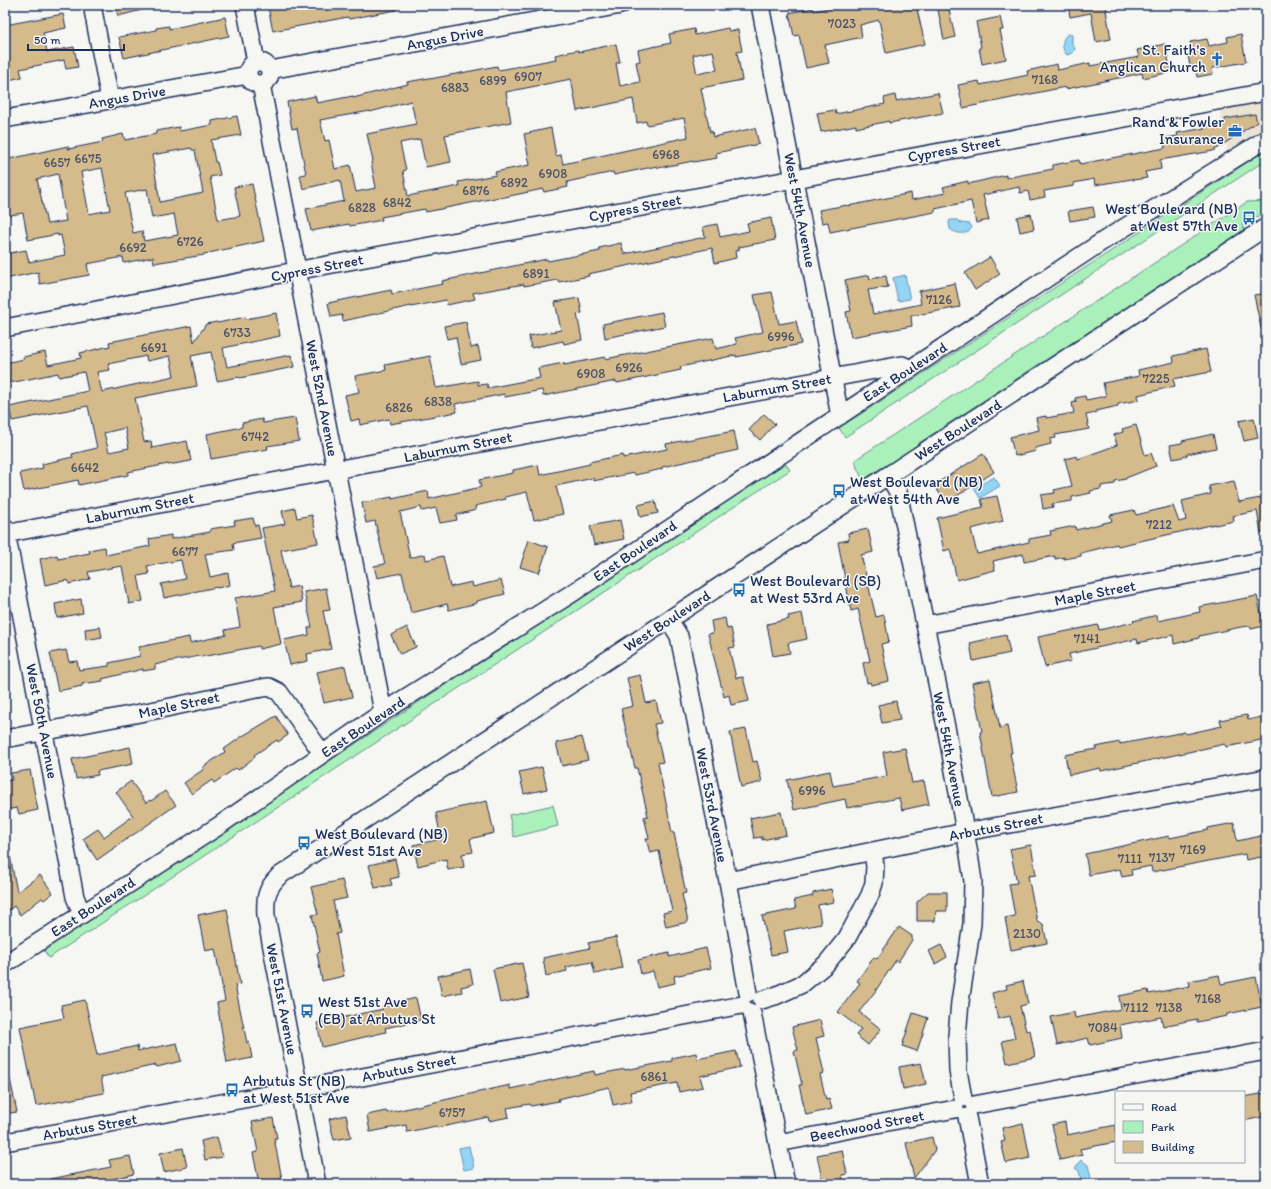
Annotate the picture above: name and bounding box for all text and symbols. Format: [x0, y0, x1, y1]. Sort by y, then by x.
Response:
house number: 7023 [828, 16, 856, 31]
street label: Angus Drive [405, 22, 485, 54]
scale bar [28, 26, 124, 52]
text: 50 m [34, 33, 60, 47]
place label: St. Faith's Anglican Church [1100, 41, 1206, 76]
church icon: St. Faith's Anglican Church [1209, 51, 1225, 67]
house number: 6907 [514, 69, 543, 84]
house number: 7168 [1032, 72, 1058, 87]
house number: 6899 [479, 73, 507, 88]
house number: 6883 [441, 80, 469, 95]
street label: Angus Drive [87, 81, 167, 113]
place label: Rand & Fowler Insurance [1132, 113, 1224, 148]
office icon: Rand & Fowler Insurance [1227, 123, 1243, 139]
street label: Cypress Street [906, 132, 1002, 166]
house number: 6968 [652, 147, 680, 162]
house number: 6675 [74, 151, 102, 166]
street label: West 54th Avenue [780, 151, 820, 269]
house number: 6657 [43, 155, 71, 170]
house number: 6908 [539, 166, 567, 181]
house number: 6892 [500, 175, 528, 190]
house number: 6876 [462, 183, 490, 198]
street label: Cypress Street [587, 190, 683, 226]
house number: 6842 [383, 195, 411, 210]
house number: 6828 [348, 200, 376, 215]
place label: West Boulevard (NB) at West 57th Ave [1105, 200, 1238, 235]
bus stop icon: West Boulevard (NB) at West 57th Ave [1241, 210, 1257, 226]
house number: 6726 [176, 234, 204, 249]
house number: 6692 [119, 240, 147, 255]
street label: Cypress Street [269, 250, 365, 286]
house number: 6891 [523, 266, 549, 281]
house number: 7126 [926, 292, 952, 307]
house number: 6733 [223, 325, 251, 340]
house number: 6996 [767, 329, 795, 344]
street label: West 52nd Avenue [302, 338, 342, 458]
street label: East Boulevard [859, 338, 951, 406]
house number: 6691 [141, 340, 167, 355]
house number: 6926 [615, 360, 643, 375]
house number: 6908 [577, 366, 605, 381]
street label: Laburnum Street [721, 370, 833, 406]
house number: 7225 [1143, 371, 1170, 386]
house number: 6838 [424, 394, 452, 409]
street label: West Boulevard [911, 395, 1005, 465]
house number: 6826 [385, 400, 413, 415]
street label: Laburnum Street [402, 428, 514, 466]
house number: 6742 [241, 429, 269, 444]
house number: 6642 [71, 460, 99, 475]
place label: West Boulevard (NB) at West 54th Ave [850, 473, 983, 508]
bus stop icon: West Boulevard (NB) at West 54th Ave [831, 483, 847, 499]
street label: Laburnum Street [84, 489, 196, 527]
street label: East Boulevard [590, 516, 680, 586]
house number: 7212 [1146, 517, 1172, 532]
house number: 6677 [172, 544, 199, 559]
place label: West Boulevard (SB) at West 53rd Ave [750, 572, 881, 607]
street label: Maple Street [1053, 576, 1137, 610]
bus stop icon: West Boulevard (SB) at West 53rd Ave [731, 582, 747, 598]
street label: West Boulevard [620, 586, 714, 656]
house number: 7141 [1074, 631, 1100, 646]
street label: West 50th Avenue [22, 662, 62, 780]
street label: Maple Street [137, 688, 222, 722]
street label: West 54th Avenue [929, 690, 969, 808]
street label: East Boulevard [318, 692, 408, 762]
street label: West 53rd Avenue [692, 746, 732, 864]
house number: 6996 [798, 783, 826, 798]
street label: Arbutus Street [947, 809, 1045, 845]
place label: West Boulevard (NB) at West 51st Ave [315, 825, 448, 860]
bus stop icon: West Boulevard (NB) at West 51st Ave [296, 835, 312, 851]
house number: 7169 [1180, 842, 1206, 857]
house number: 7137 [1149, 850, 1176, 865]
house number: 7111 [1118, 851, 1142, 866]
street label: East Boulevard [47, 873, 139, 941]
house number: 2130 [1013, 926, 1041, 941]
street label: West 51st Avenue [262, 942, 302, 1056]
house number: 7168 [1195, 991, 1221, 1006]
place label: West 51st Ave (EB) at Arbutus St [318, 993, 436, 1028]
house number: 7112 [1123, 1000, 1149, 1015]
house number: 7138 [1156, 1000, 1182, 1015]
bus stop icon: West 51st Ave (EB) at Arbutus St [299, 1003, 315, 1019]
house number: 7084 [1088, 1020, 1118, 1035]
street label: Arbutus Street [360, 1050, 458, 1086]
house number: 6861 [641, 1069, 667, 1084]
place label: Arbutus St (NB) at West 51st Ave [243, 1072, 350, 1107]
bus stop icon: Arbutus St (NB) at West 51st Ave [224, 1082, 240, 1098]
legend [1115, 1091, 1245, 1163]
text: Road [1151, 1100, 1177, 1114]
house number: 6757 [439, 1105, 466, 1120]
street label: Beechwood Street [808, 1106, 926, 1146]
street label: Arbutus Street [41, 1110, 139, 1144]
text: Park [1151, 1120, 1175, 1134]
text: Building [1151, 1140, 1195, 1154]

